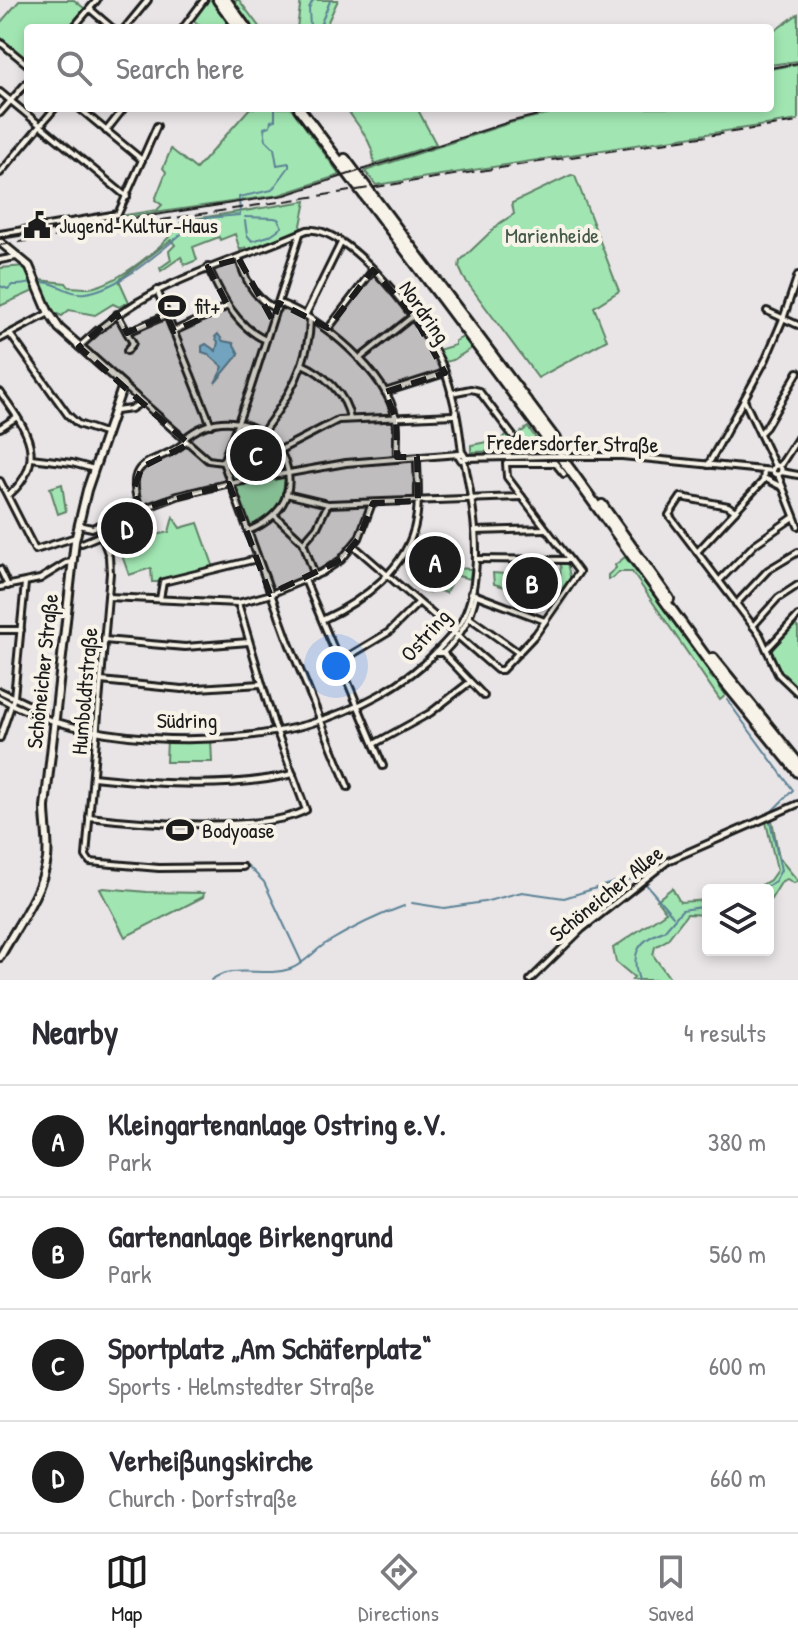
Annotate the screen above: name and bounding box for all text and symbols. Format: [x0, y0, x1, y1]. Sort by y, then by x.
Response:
search box [24, 24, 774, 112]
icon: search [52, 46, 96, 90]
text: Search here [116, 48, 244, 88]
public building icon: Jugend-Kultur-Haus [22, 210, 52, 240]
place label: Jugend-Kultur-Haus [59, 210, 218, 240]
park label: Marienheide [505, 220, 599, 250]
street label: Nordring [392, 274, 458, 350]
sports icon: fit+ [157, 291, 187, 321]
place label: fit+ [194, 291, 221, 321]
pin: C [230, 425, 282, 485]
street label: Fredersdorfer Straße [486, 426, 659, 459]
pin: D [101, 498, 153, 558]
pin: A [409, 532, 461, 592]
pin: B [506, 553, 558, 613]
street label: Schöneicher Straße [19, 592, 65, 750]
street label: Ostring [393, 602, 457, 668]
street label: Humboldtstraße [64, 626, 105, 756]
your location [316, 646, 356, 686]
street label: Südring [157, 705, 217, 735]
sports icon: Bodyoase [165, 815, 195, 845]
place label: Bodyoase [202, 815, 275, 845]
street label: Schöneicher Allee [543, 838, 669, 948]
map controls [702, 884, 774, 956]
button: layers [702, 884, 774, 956]
text: Nearby [32, 1009, 118, 1055]
text: 4 results [684, 1015, 766, 1050]
text: Kleingartenanlage Ostring e.V. [108, 1104, 446, 1144]
text: A [52, 1124, 64, 1159]
text: 380 m [708, 1124, 766, 1159]
text: Park [108, 1144, 152, 1179]
text: Gartenanlage Birkengrund [108, 1216, 392, 1256]
text: B [51, 1236, 65, 1271]
text: 560 m [709, 1236, 766, 1271]
text: Park [108, 1256, 152, 1291]
text: Sportplatz „Am Schäferplatz“ [108, 1328, 431, 1368]
text: C [51, 1348, 65, 1383]
text: 600 m [709, 1348, 766, 1383]
text: Sports · Helmstedter Straße [108, 1368, 375, 1403]
text: Verheißungskirche [108, 1440, 313, 1480]
text: D [52, 1460, 64, 1495]
text: 660 m [710, 1460, 766, 1495]
text: Church · Dorfstraße [108, 1480, 297, 1515]
tab: Map [105, 1550, 149, 1628]
tab: Directions [358, 1550, 439, 1628]
tab: Saved [648, 1550, 693, 1628]

